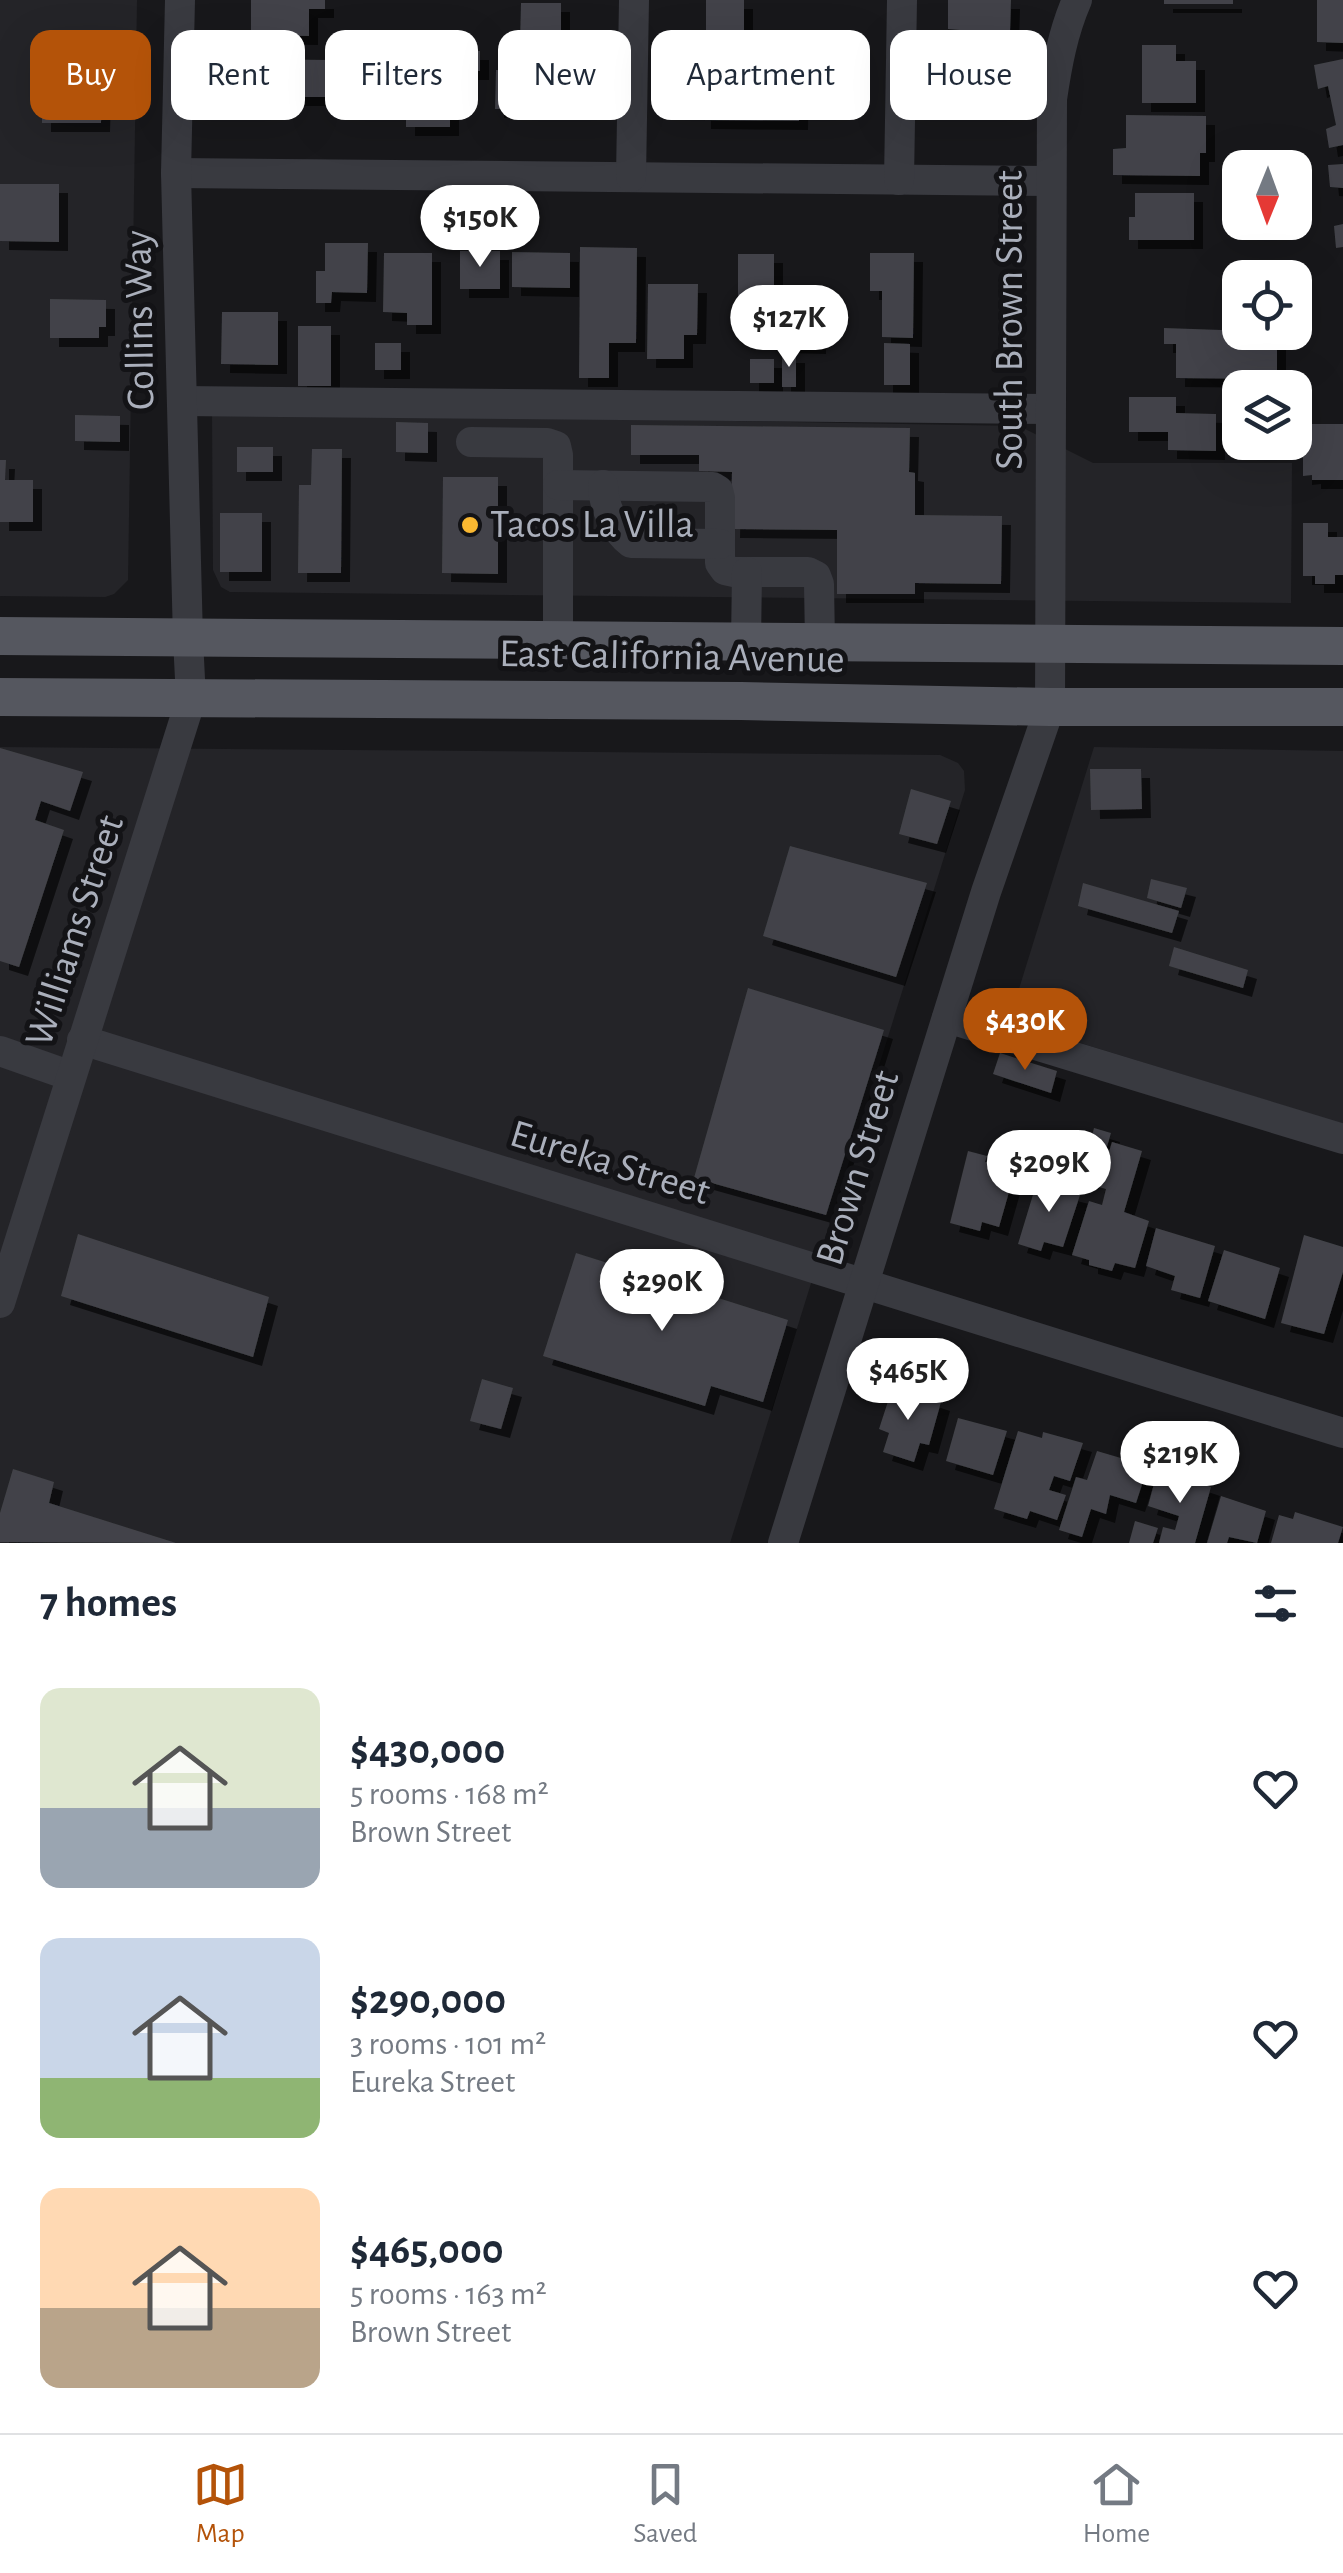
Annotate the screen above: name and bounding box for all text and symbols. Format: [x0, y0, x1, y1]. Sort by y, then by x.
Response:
chip: Buy [30, 30, 151, 120]
chip: Rent [171, 30, 305, 120]
chip: Filters [325, 30, 478, 120]
chip: New [498, 30, 631, 120]
chip: Apartment [651, 30, 870, 120]
chip: House [890, 30, 1047, 120]
north arrow [1222, 150, 1312, 240]
map controls [1222, 150, 1312, 460]
street label: South Brown Street [990, 170, 1030, 470]
pin: $150K [410, 185, 550, 270]
text: $150K [442, 201, 518, 233]
street label: Collins Way [118, 230, 162, 410]
button: locate [1222, 260, 1312, 350]
pin: $127K [719, 285, 859, 370]
text: $127K [752, 301, 826, 333]
button: layers [1222, 370, 1312, 460]
place label: Tacos La Villa [490, 505, 694, 545]
marker: Tacos La Villa [459, 514, 481, 536]
street label: East California Avenue [499, 634, 845, 680]
street label: Williams Street [19, 810, 131, 1052]
pin: $430K [955, 988, 1095, 1073]
text: $430K [985, 1004, 1065, 1036]
street label: Brown Street [809, 1066, 907, 1270]
street label: Eureka Street [505, 1114, 715, 1212]
pin: $209K [979, 1130, 1119, 1215]
text: $209K [1009, 1146, 1089, 1178]
pin: $290K [592, 1249, 732, 1334]
text: $290K [622, 1265, 702, 1297]
pin: $465K [838, 1338, 978, 1423]
text: $465K [869, 1354, 947, 1386]
pin: $219K [1110, 1421, 1250, 1506]
text: $219K [1142, 1437, 1218, 1469]
icon: filters [1248, 1576, 1303, 1631]
text: 7 homes [40, 1582, 177, 1624]
icon: home [120, 1728, 240, 1848]
text: $430,000 [350, 1729, 505, 1771]
icon: heart [1248, 1761, 1303, 1816]
text: 5 rooms · 168 m² [350, 1778, 549, 1810]
text: Brown Street [350, 1816, 511, 1848]
icon: home [120, 1978, 240, 2098]
text: $290,000 [350, 1979, 506, 2021]
icon: heart [1248, 2011, 1303, 2066]
text: 3 rooms · 101 m² [350, 2028, 546, 2060]
text: Eureka Street [350, 2066, 515, 2098]
icon: home [120, 2228, 240, 2348]
text: $465,000 [350, 2229, 504, 2271]
icon: heart [1248, 2261, 1303, 2316]
text: 5 rooms · 163 m² [350, 2278, 547, 2310]
text: Brown Street [350, 2316, 511, 2348]
tab: Map [193, 2457, 248, 2551]
tab: Saved [633, 2457, 697, 2551]
tab: Home [1083, 2457, 1150, 2551]

